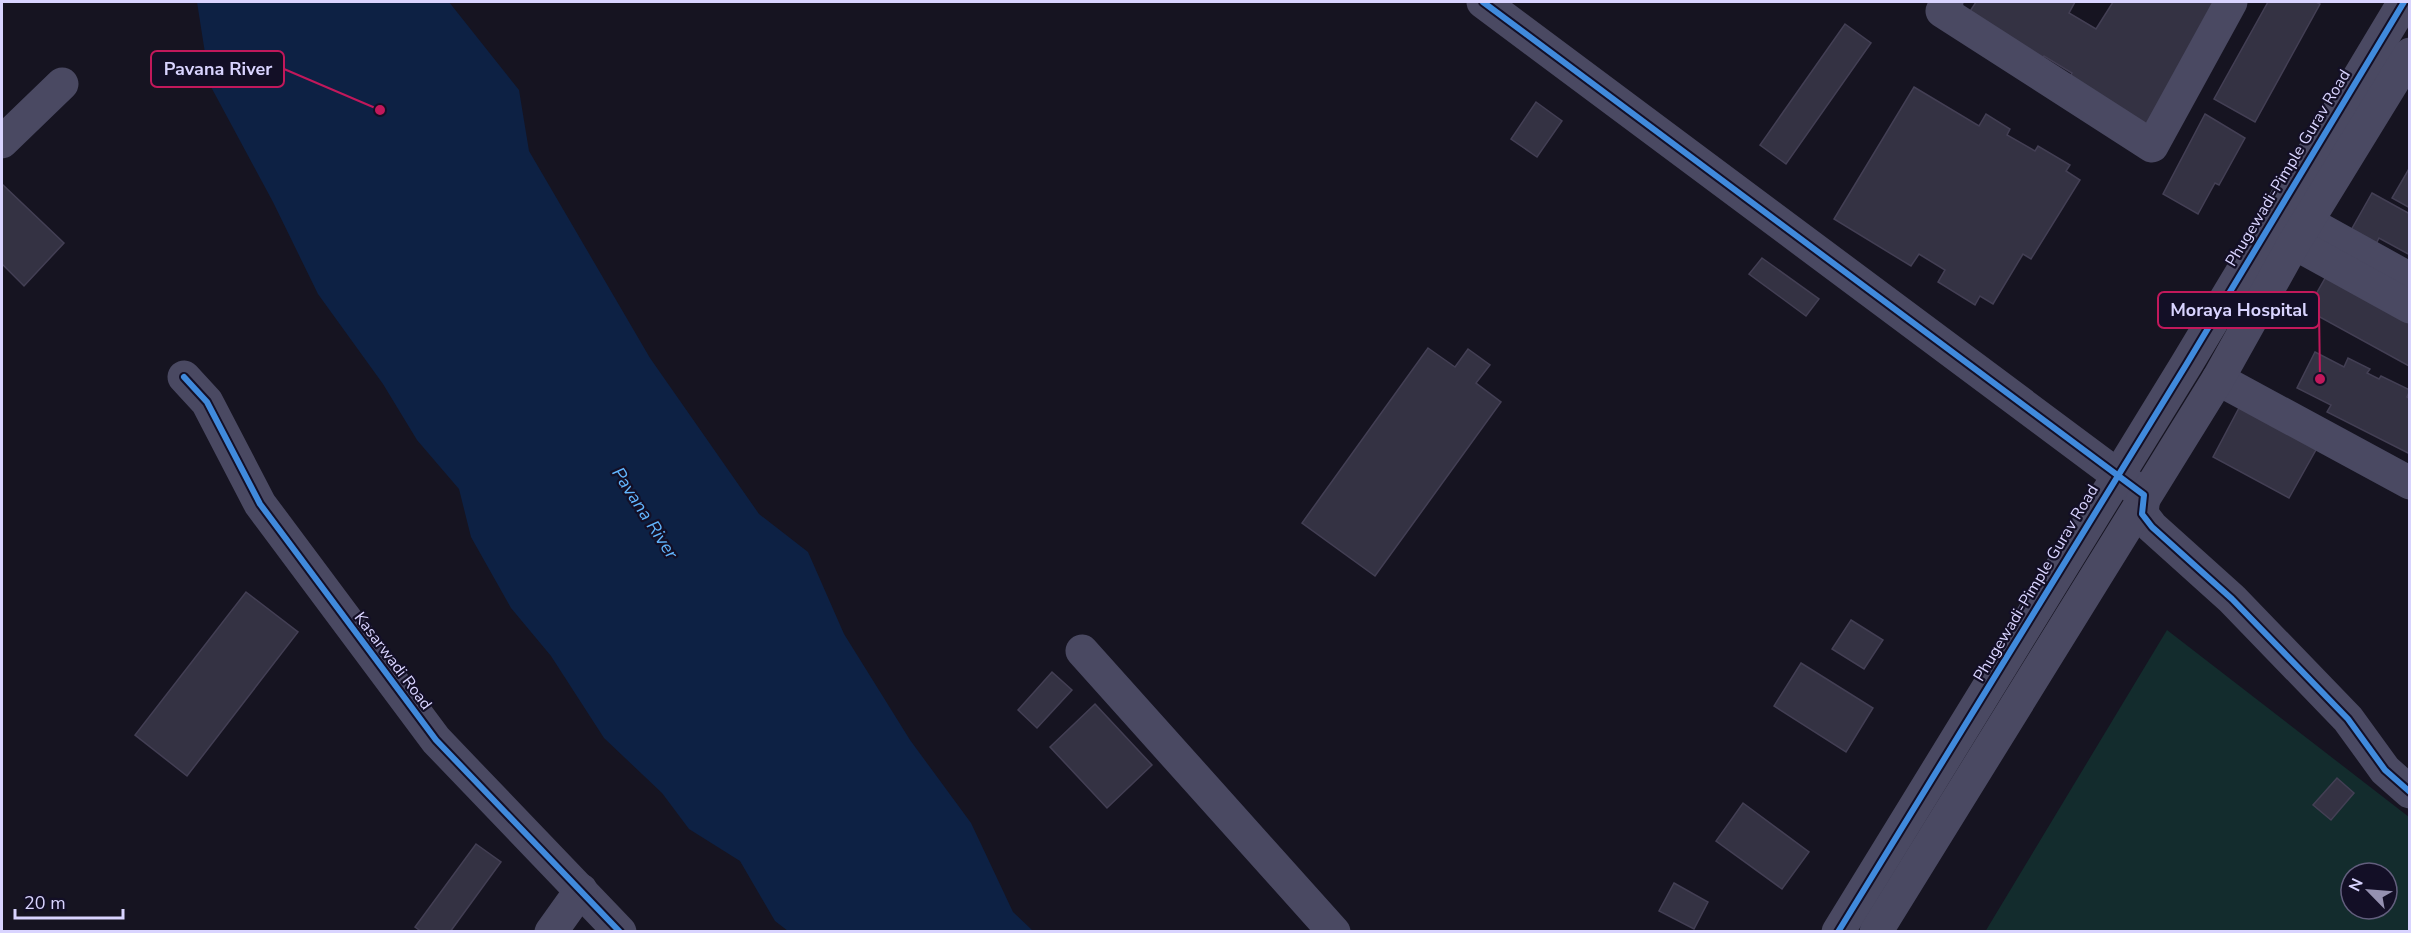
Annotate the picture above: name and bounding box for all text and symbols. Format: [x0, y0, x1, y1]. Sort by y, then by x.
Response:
callout: Pavana River [151, 51, 284, 87]
text: Pavana River [164, 57, 272, 81]
street label: Phugewadi-Pimple Gurav Road [2220, 65, 2356, 271]
callout: Moraya Hospital [2158, 292, 2319, 328]
text: Moraya Hospital [2170, 298, 2308, 322]
water label: Pavana River [606, 463, 684, 564]
street label: Phugewadi-Pimple Gurav Road [1968, 480, 2104, 686]
street label: Kasarwadi Road [349, 608, 437, 714]
north arrow [2339, 861, 2399, 921]
text: N [2344, 875, 2369, 895]
scale bar [15, 882, 123, 920]
text: 20 m [24, 891, 66, 915]

